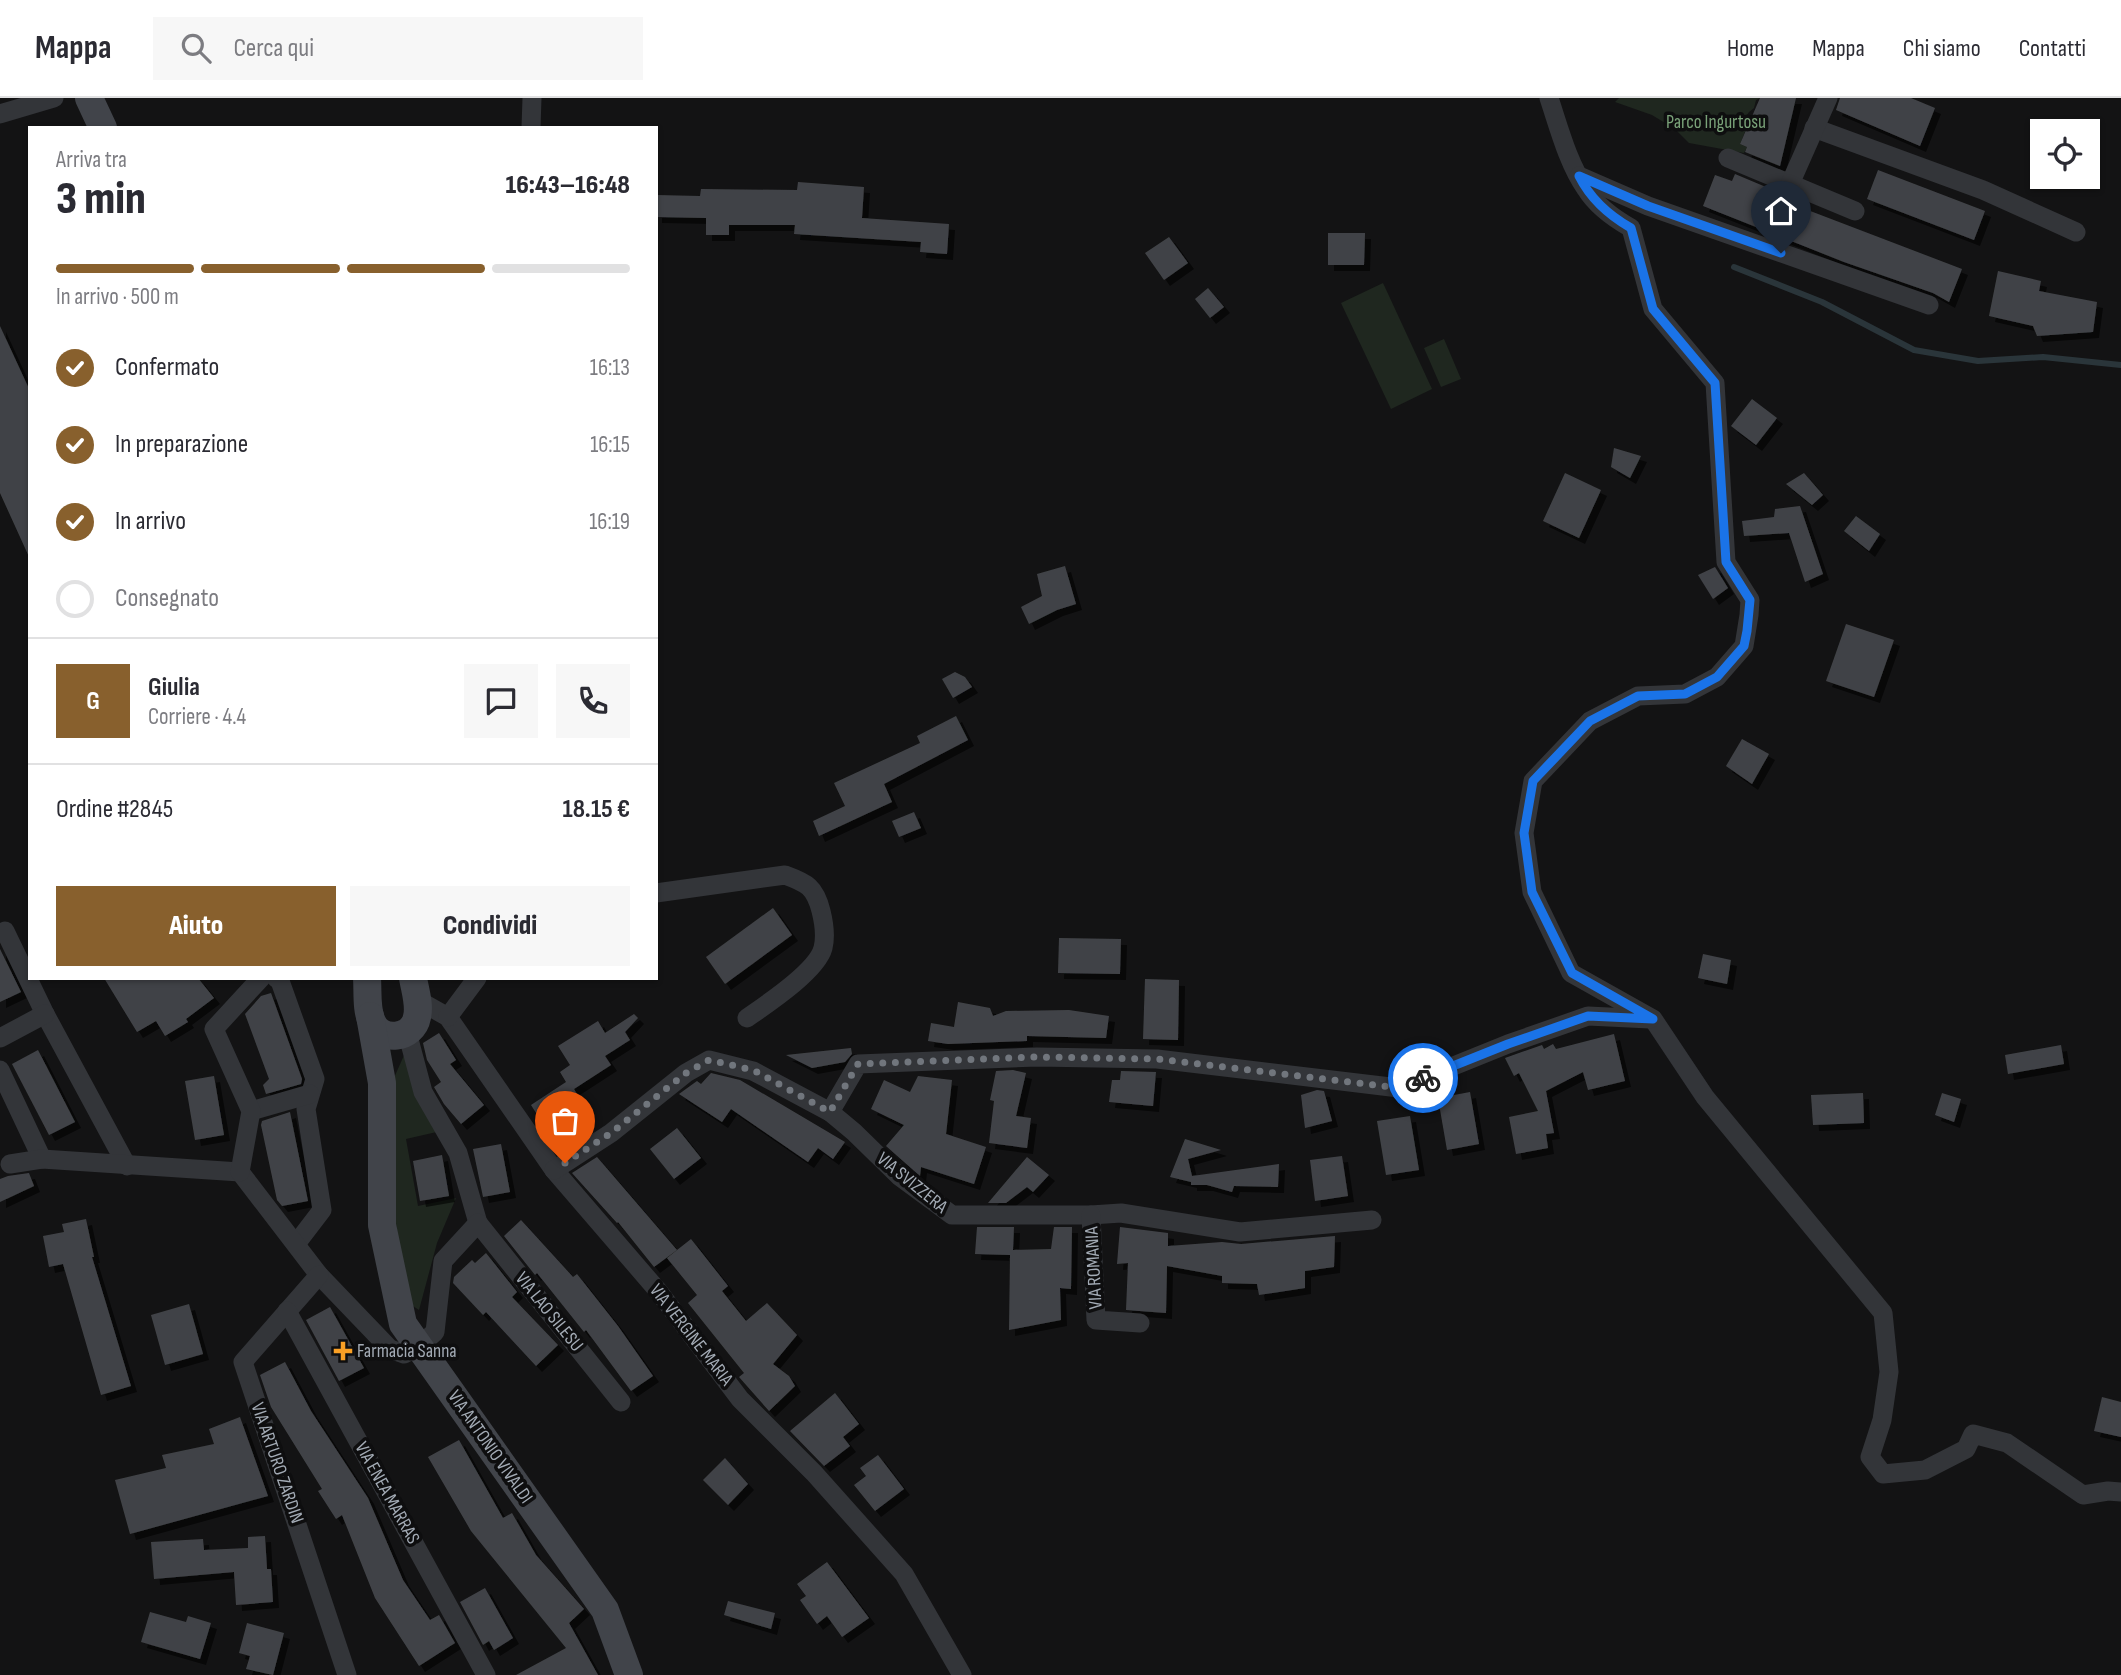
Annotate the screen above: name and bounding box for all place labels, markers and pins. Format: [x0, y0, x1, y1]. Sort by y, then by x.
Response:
pin [1751, 181, 1811, 253]
pin [535, 1091, 595, 1163]
place label: Farmacia Sanna [357, 1340, 457, 1363]
marker: Farmacia Sanna [335, 1343, 351, 1359]

